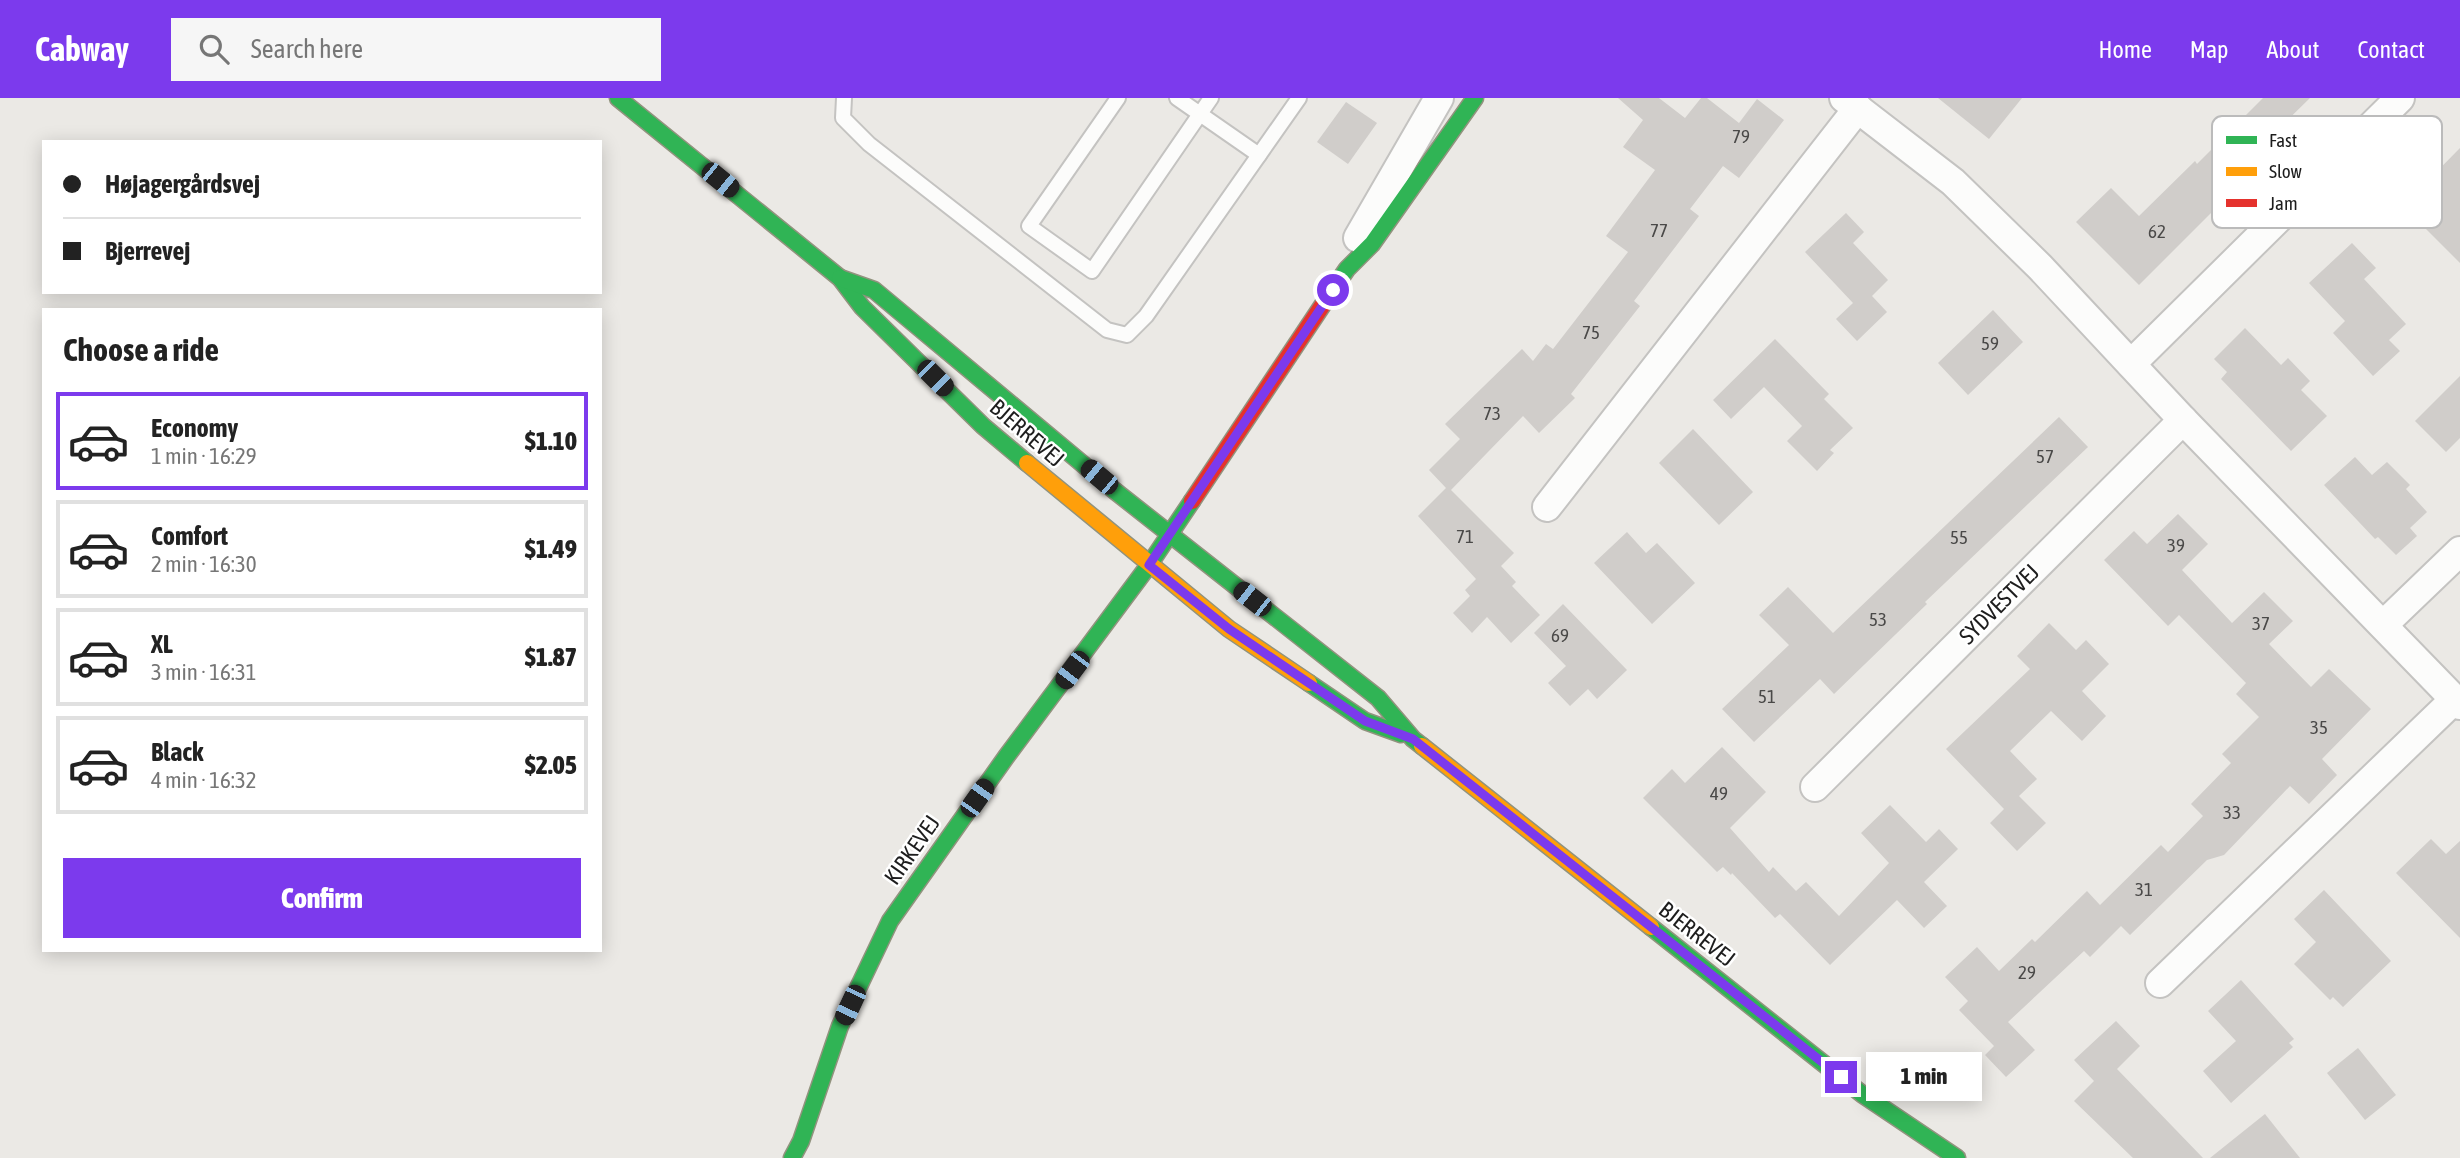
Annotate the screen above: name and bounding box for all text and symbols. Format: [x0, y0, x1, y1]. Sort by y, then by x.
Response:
search box [171, 18, 661, 81]
text: Cabway [35, 30, 129, 68]
icon: search [195, 30, 233, 68]
text: Search here [251, 34, 363, 64]
text: Home [2098, 36, 2152, 63]
text: Map [2190, 36, 2228, 63]
text: About [2266, 36, 2319, 63]
text: Contact [2357, 36, 2425, 63]
legend [2212, 116, 2442, 228]
house number: 79 [1732, 125, 1750, 147]
text: Fast [2269, 129, 2297, 151]
car [698, 159, 743, 201]
text: Slow [2269, 160, 2303, 182]
text: Højagergårdsvej [105, 169, 260, 199]
text: Jam [2269, 192, 2298, 214]
house number: 77 [1650, 219, 1668, 241]
house number: 62 [2148, 220, 2166, 242]
text: Bjerrevej [105, 236, 190, 266]
route start [1317, 274, 1349, 306]
house number: 75 [1582, 321, 1600, 343]
text: Choose a ride [63, 331, 219, 368]
house number: 59 [1981, 332, 1999, 354]
car [913, 356, 958, 400]
street label: BJERREVEJ [985, 394, 1069, 472]
house number: 73 [1483, 402, 1501, 424]
icon: car [67, 410, 130, 473]
text: Economy [151, 413, 238, 443]
text: $1.10 [525, 426, 577, 456]
text: 1 min · 16:29 [151, 443, 257, 469]
house number: 57 [2036, 445, 2054, 467]
car [1077, 455, 1122, 499]
icon: car [67, 518, 130, 581]
text: Comfort [151, 521, 228, 551]
house number: 71 [1456, 525, 1474, 547]
house number: 55 [1950, 526, 1968, 548]
text: $1.49 [525, 534, 577, 564]
house number: 39 [2167, 534, 2185, 556]
text: 2 min · 16:30 [151, 551, 257, 577]
street label: SYDVESTVEJ [1954, 559, 2044, 649]
car [1229, 578, 1276, 620]
house number: 53 [1869, 608, 1887, 630]
house number: 37 [2252, 612, 2270, 634]
house number: 69 [1551, 624, 1569, 646]
icon: car [67, 626, 130, 689]
text: XL [151, 629, 173, 659]
text: $1.87 [525, 642, 577, 672]
car [1051, 647, 1094, 693]
text: 3 min · 16:31 [151, 659, 257, 685]
house number: 51 [1758, 685, 1776, 707]
house number: 35 [2310, 716, 2328, 738]
icon: car [67, 734, 130, 797]
text: Black [151, 737, 203, 767]
text: $2.05 [525, 750, 577, 780]
text: 4 min · 16:32 [151, 767, 257, 793]
car [957, 775, 998, 821]
house number: 49 [1710, 782, 1728, 804]
house number: 33 [2223, 801, 2241, 823]
street label: KIRKEVEJ [879, 811, 945, 889]
button: Confirm [63, 858, 581, 938]
house number: 31 [2135, 878, 2153, 900]
street label: BJERREVEJ [1654, 896, 1740, 972]
house number: 29 [2018, 961, 2036, 983]
car [832, 982, 869, 1028]
callout: 1 min [1866, 1052, 1981, 1102]
route end [1825, 1061, 1857, 1093]
text: 1 min [1901, 1063, 1947, 1089]

